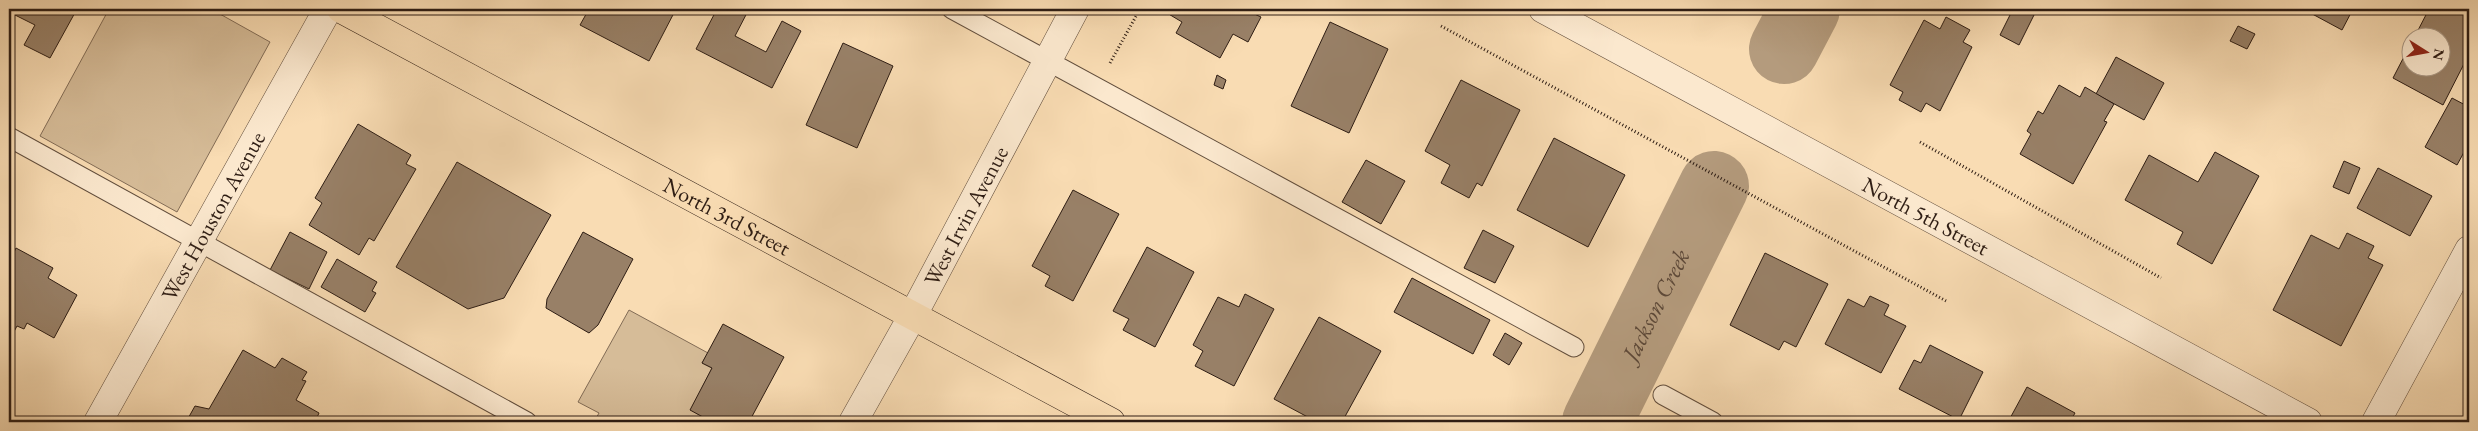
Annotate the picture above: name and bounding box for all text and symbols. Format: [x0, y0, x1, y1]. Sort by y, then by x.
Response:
north arrow [2400, 28, 2450, 78]
text: N [2429, 47, 2449, 62]
street label: West Houston Avenue [154, 126, 272, 306]
street label: West Irvin Avenue [917, 140, 1015, 291]
street label: North 3rd Street [658, 170, 796, 262]
street label: North 5th Street [1857, 170, 1994, 262]
water label: Jackson Creek [1612, 243, 1696, 370]

